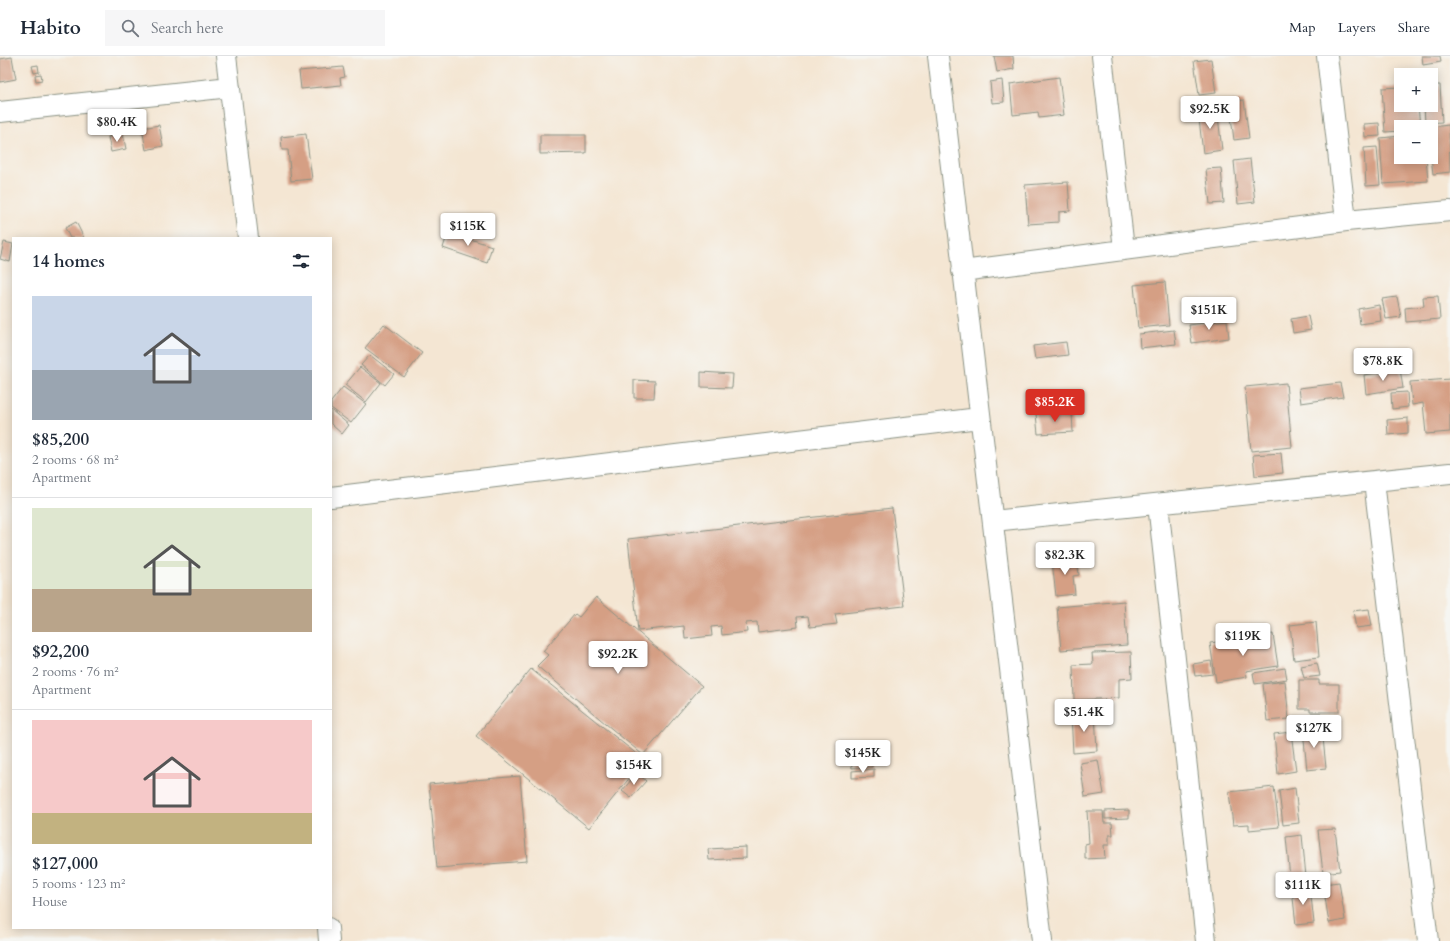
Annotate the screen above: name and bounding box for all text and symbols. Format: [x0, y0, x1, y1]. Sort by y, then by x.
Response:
search box [105, 10, 385, 46]
text: Habito [20, 15, 81, 41]
icon: search [119, 17, 141, 39]
text: Search here [151, 18, 224, 38]
text: Map [1289, 18, 1316, 37]
text: Layers [1338, 18, 1376, 37]
text: Share [1398, 18, 1430, 37]
map controls [1394, 68, 1438, 164]
button: + [1394, 68, 1438, 112]
pin: $92.5K [1177, 96, 1243, 130]
text: $92.5K [1190, 100, 1230, 118]
pin: $80.4K [84, 109, 150, 143]
text: $80.4K [97, 113, 137, 131]
button: − [1394, 120, 1438, 164]
pin: $115K [440, 213, 496, 247]
text: $115K [449, 217, 487, 235]
text: 14 homes [32, 250, 105, 273]
icon: filters [290, 250, 312, 272]
pin: $151K [1181, 297, 1237, 331]
text: $151K [1190, 301, 1228, 319]
icon: home [136, 322, 208, 394]
pin: $78.8K [1350, 348, 1416, 382]
text: $78.8K [1363, 352, 1403, 370]
pin: $85.2K [1022, 389, 1088, 423]
text: $85.2K [1035, 393, 1075, 411]
text: $85,200 [32, 428, 89, 451]
text: 2 rooms · 68 m² [32, 451, 119, 469]
text: Apartment [32, 469, 91, 487]
icon: home [136, 534, 208, 606]
pin: $82.3K [1032, 542, 1098, 576]
text: $82.3K [1045, 546, 1085, 564]
pin: $119K [1215, 623, 1271, 657]
text: $119K [1224, 627, 1262, 645]
text: $92,200 [32, 640, 89, 663]
pin: $92.2K [585, 641, 651, 675]
text: $92.2K [598, 645, 638, 663]
text: 2 rooms · 76 m² [32, 663, 119, 681]
text: Apartment [32, 681, 91, 699]
pin: $51.4K [1051, 699, 1117, 733]
text: $51.4K [1064, 703, 1104, 721]
pin: $127K [1286, 715, 1342, 749]
text: $127K [1295, 719, 1333, 737]
pin: $145K [835, 740, 891, 774]
text: $145K [844, 744, 882, 762]
icon: home [136, 746, 208, 818]
pin: $154K [606, 752, 662, 786]
text: $154K [615, 756, 653, 774]
text: $127,000 [32, 852, 98, 875]
pin: $111K [1275, 872, 1331, 906]
text: 5 rooms · 123 m² [32, 875, 125, 893]
text: $111K [1284, 876, 1322, 894]
text: House [32, 893, 67, 911]

